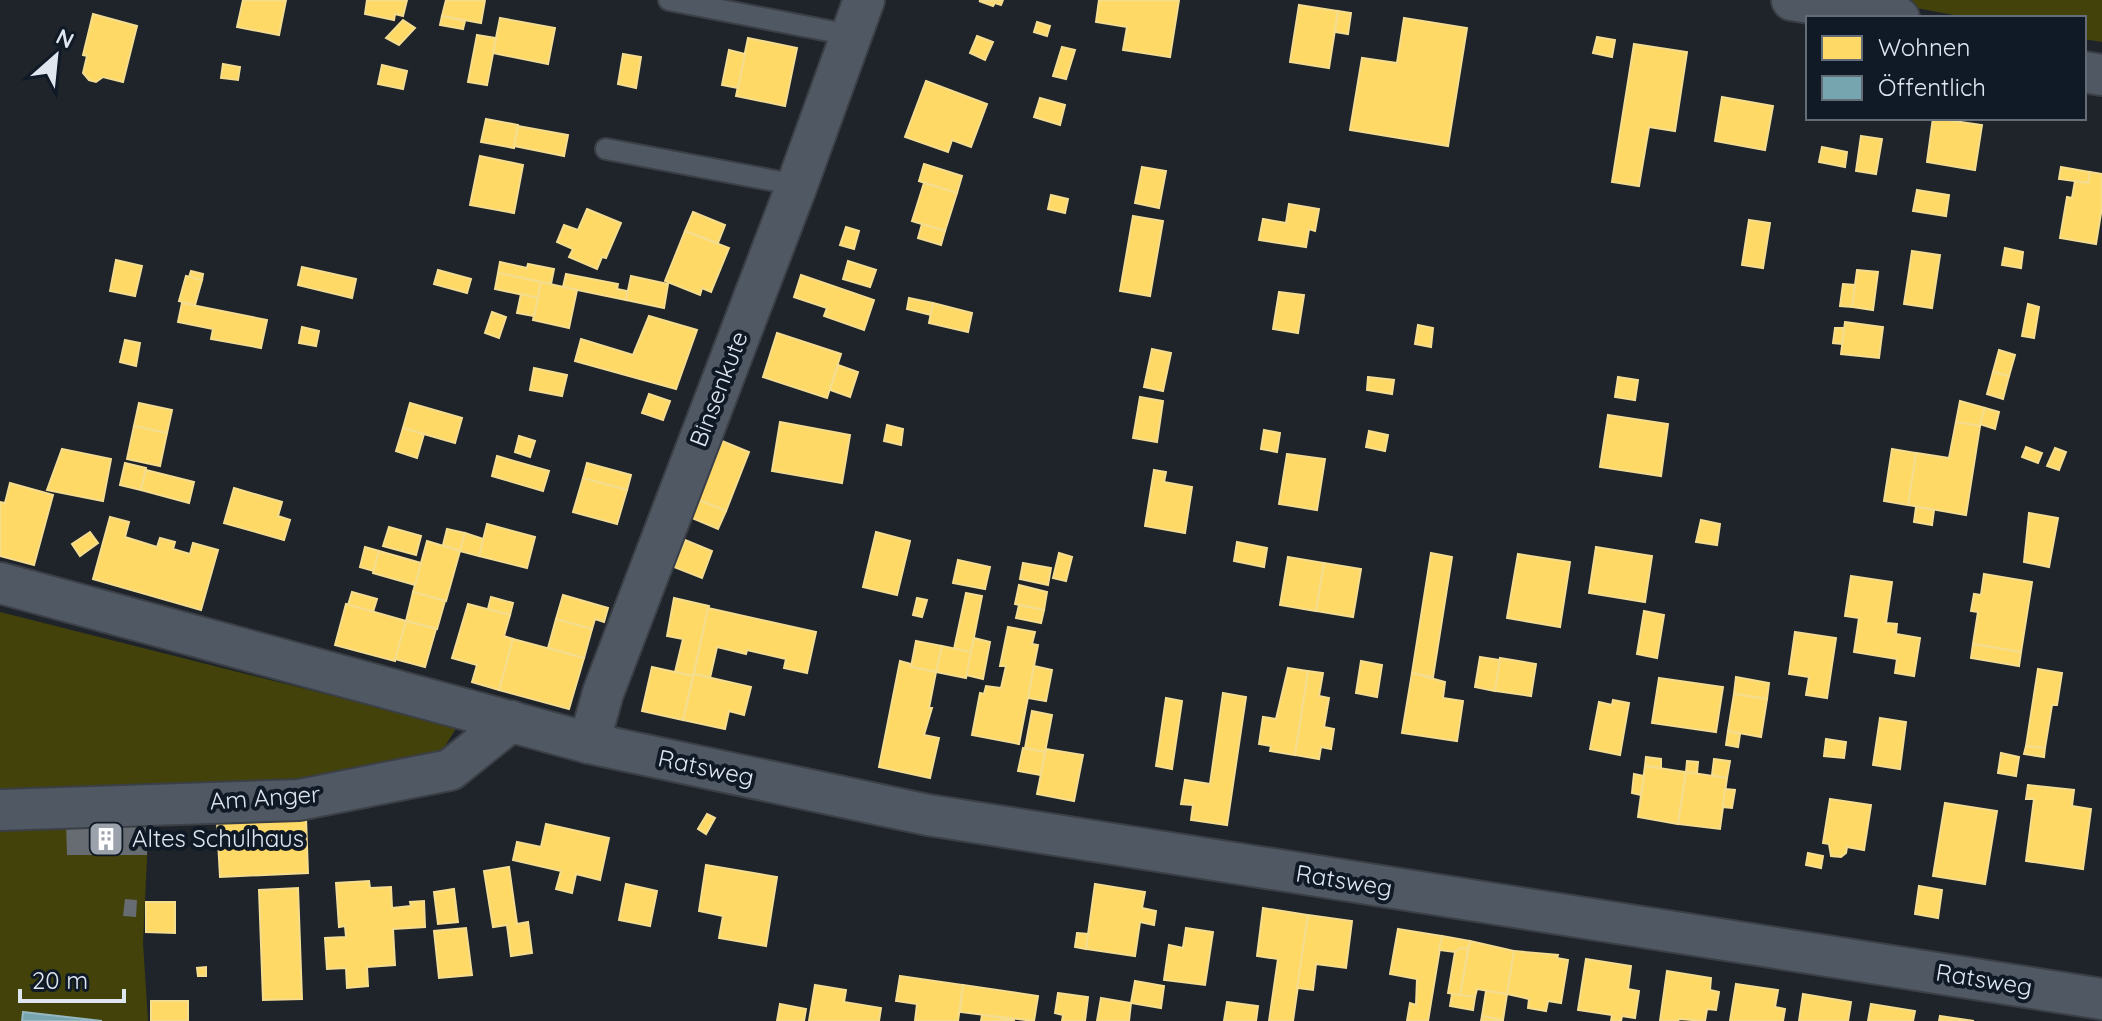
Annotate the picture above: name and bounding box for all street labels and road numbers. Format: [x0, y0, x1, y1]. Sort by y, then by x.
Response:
street label: Binsenkute [682, 327, 754, 451]
street label: Ratsweg [656, 742, 757, 792]
street label: Am Anger [209, 778, 321, 816]
street label: Ratsweg [1294, 858, 1394, 902]
street label: Ratsweg [1934, 957, 2034, 1001]

